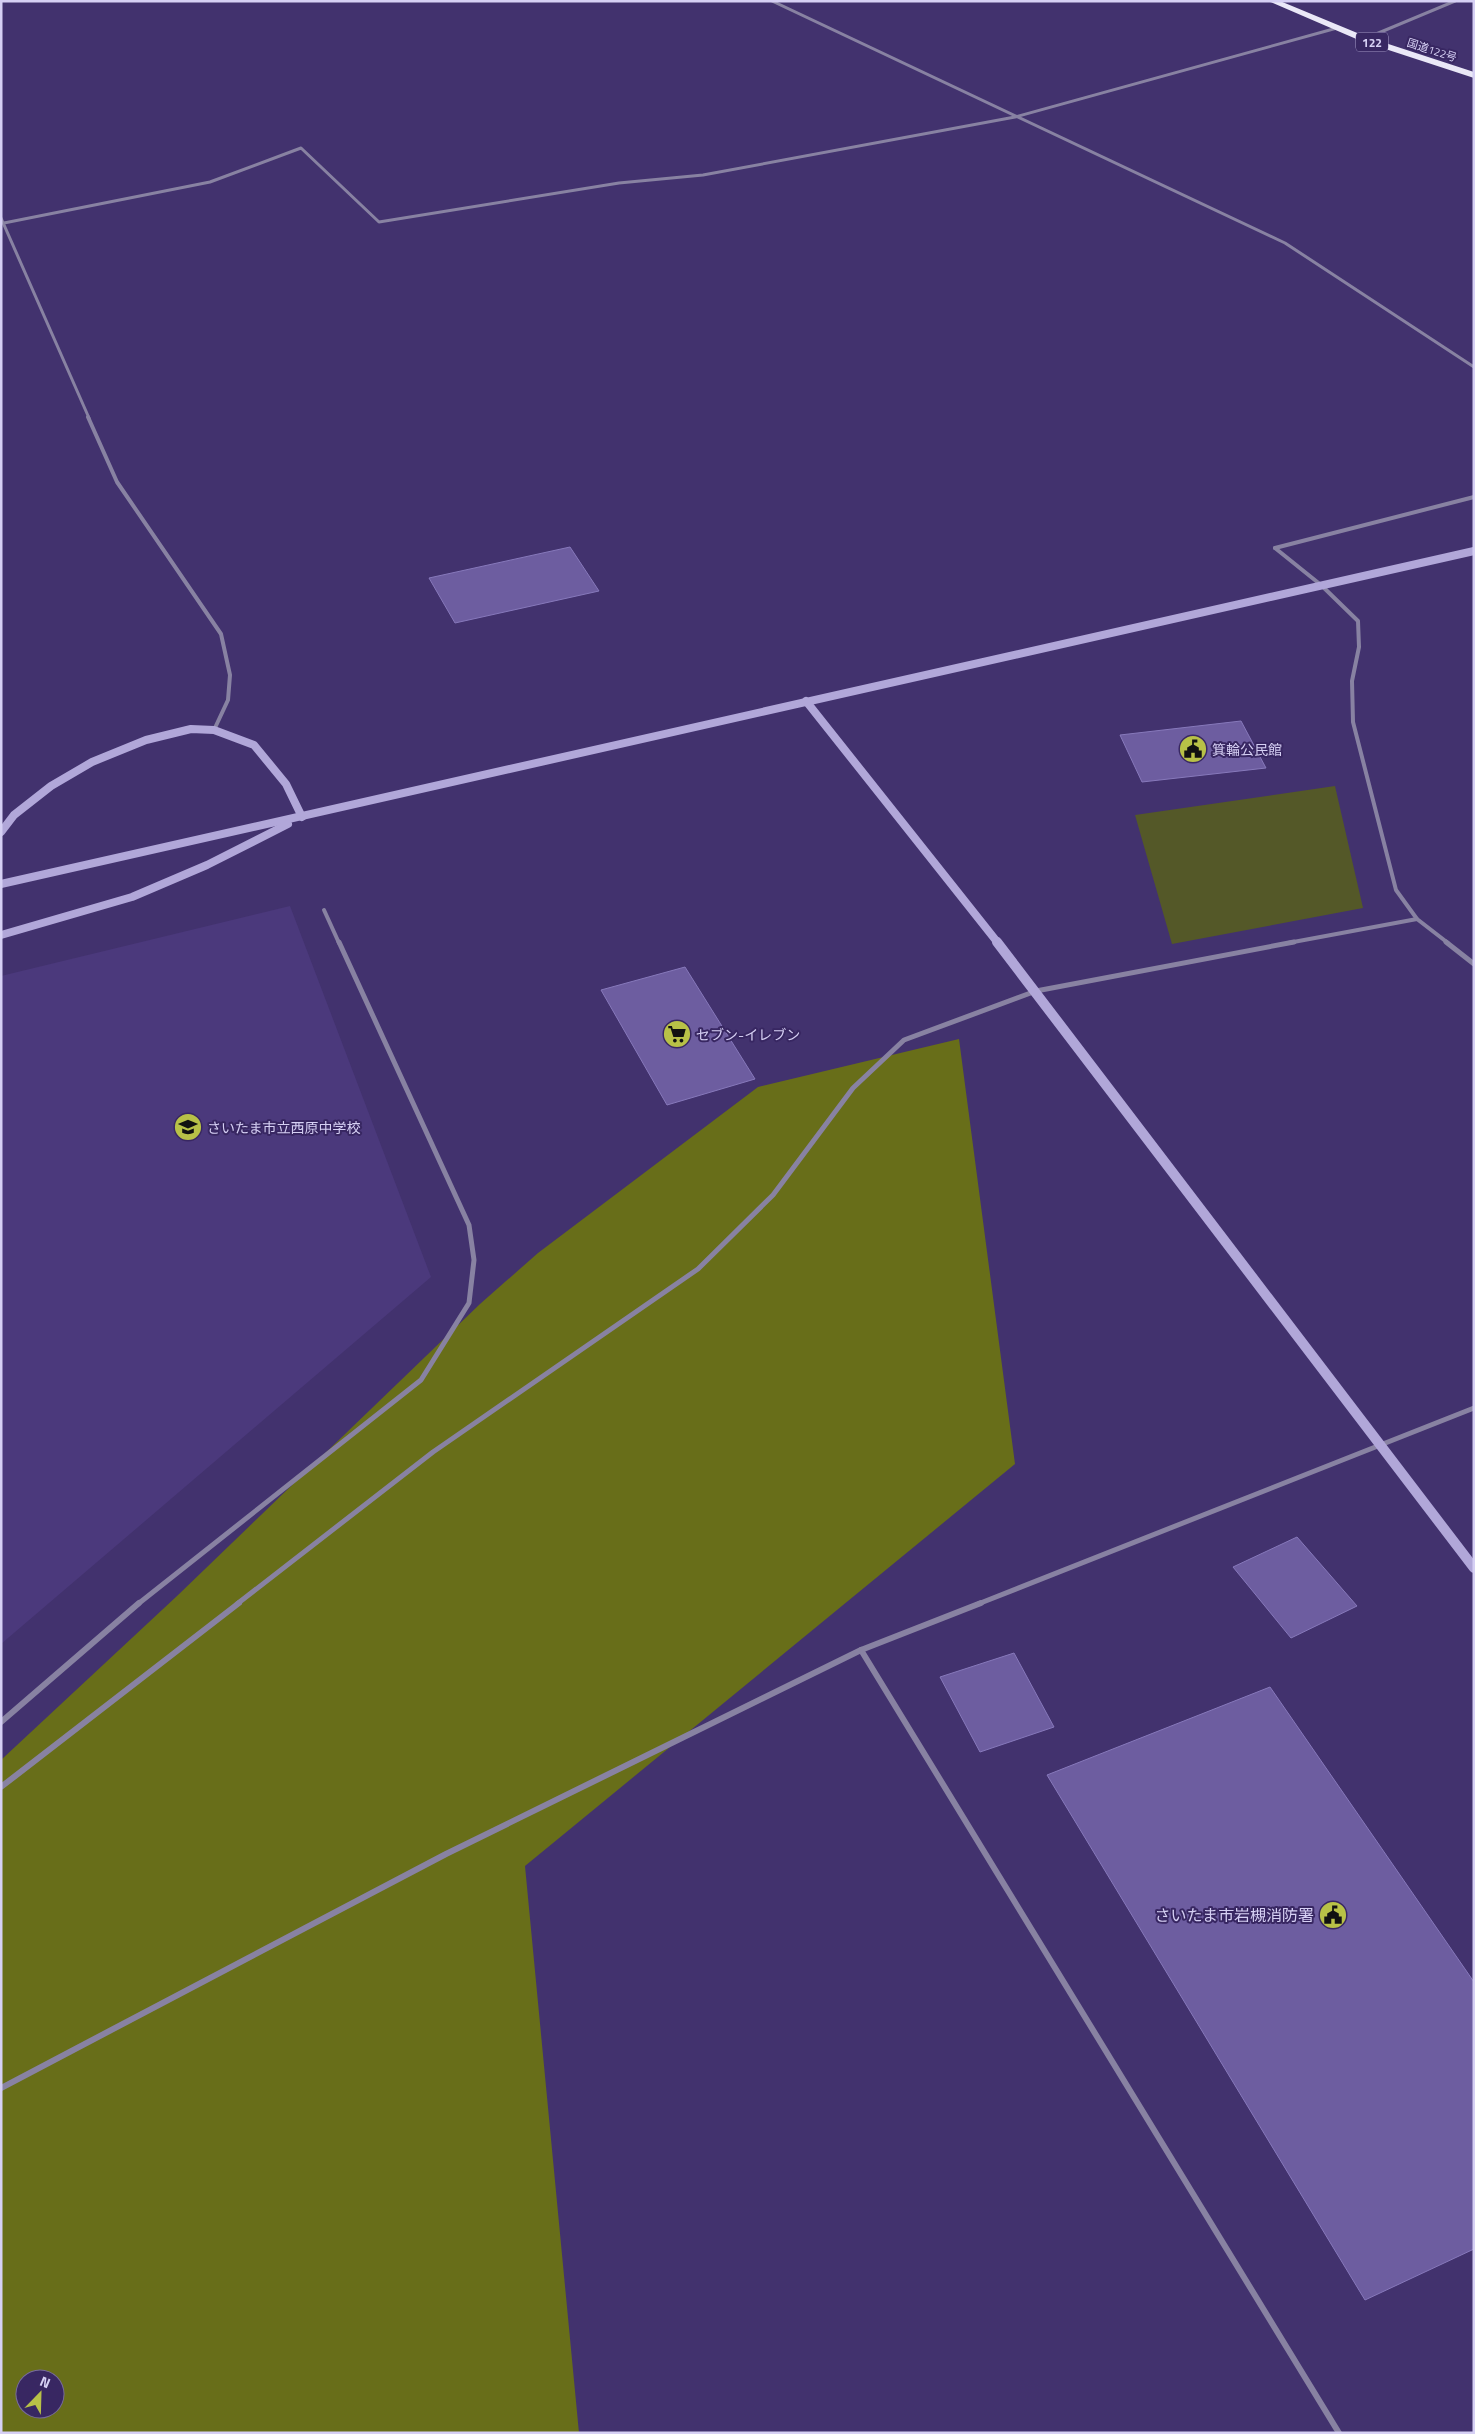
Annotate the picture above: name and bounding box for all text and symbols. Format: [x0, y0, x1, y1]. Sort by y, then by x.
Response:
road number: 122 [1356, 32, 1388, 52]
street label: 国道122号 [1405, 34, 1459, 66]
public building icon: 箕輪公民館 [1178, 734, 1208, 764]
place label: 箕輪公民館 [1212, 739, 1282, 760]
supermarket icon: セブン-イレブン [662, 1019, 692, 1049]
place label: セブン-イレブン [696, 1024, 800, 1045]
school or university icon: さいたま市立西原中学校 [173, 1112, 203, 1142]
place label: さいたま市立西原中学校 [207, 1117, 361, 1138]
public building icon: さいたま市岩槻消防署 [1318, 1900, 1348, 1930]
place label: さいたま市岩槻消防署 [1154, 1903, 1314, 1927]
north arrow [15, 2369, 65, 2419]
text: N [37, 2370, 54, 2393]

